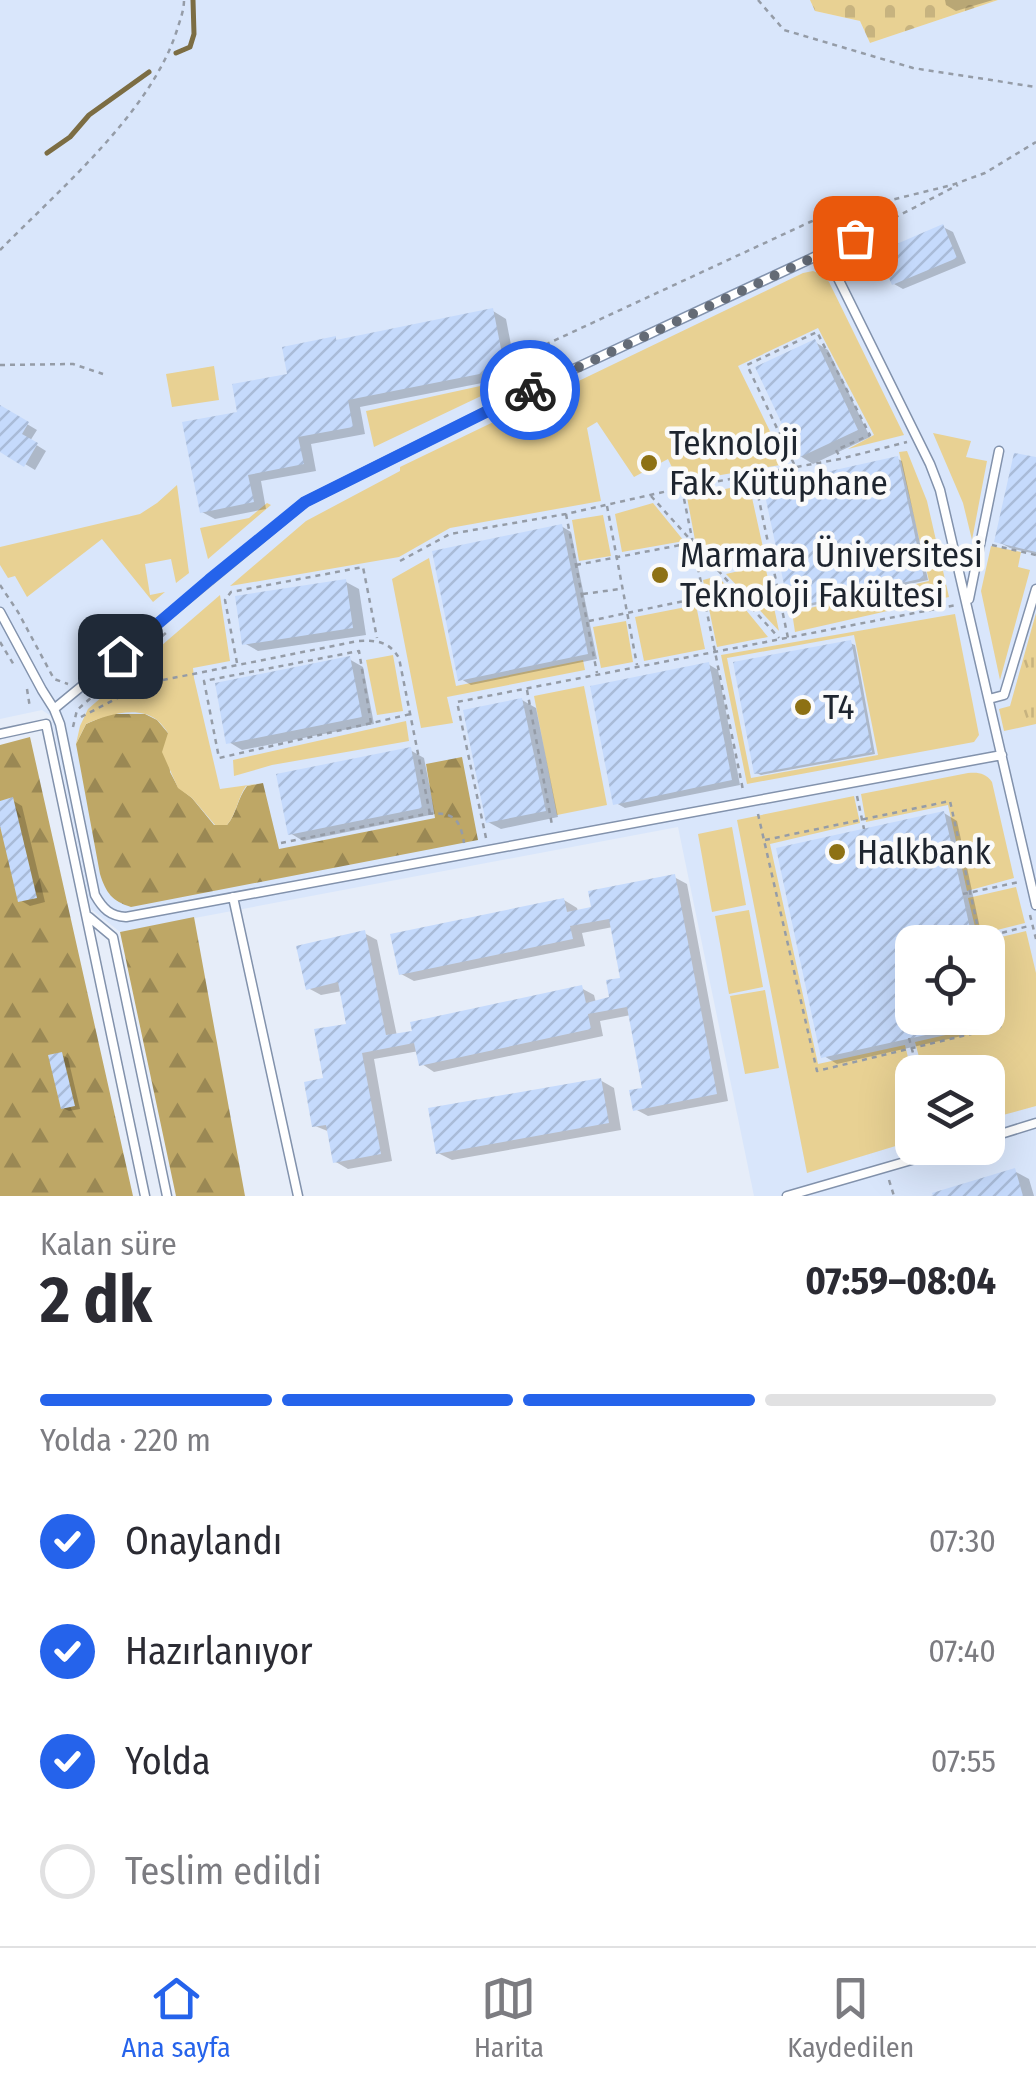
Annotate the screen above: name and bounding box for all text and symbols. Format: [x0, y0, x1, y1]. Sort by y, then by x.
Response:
pin [813, 196, 898, 281]
icon: bag [828, 211, 883, 266]
courier [480, 340, 580, 440]
icon: bike [503, 363, 558, 418]
place label: Teknoloji Fak. Kütüphane [669, 422, 888, 504]
marker: Teknoloji Fak. Kütüphane [638, 452, 660, 474]
place label: Marmara Üniversitesi Teknoloji Fakültesi [680, 534, 983, 616]
marker: Marmara Üniversitesi Teknoloji Fakültesi [649, 564, 671, 586]
pin [78, 614, 163, 699]
icon: home [93, 629, 148, 684]
place label: T4 [823, 686, 854, 728]
marker: T4 [792, 696, 814, 718]
place label: Halkbank [857, 831, 991, 873]
marker: Halkbank [826, 841, 848, 863]
map controls [895, 925, 1005, 1165]
button: locate [895, 925, 1005, 1035]
button: layers [895, 1055, 1005, 1165]
text: Kalan süre [40, 1225, 177, 1263]
text: 07:59–08:04 [805, 1258, 996, 1304]
text: 2 dk [40, 1261, 152, 1339]
text: Yolda · 220 m [40, 1421, 211, 1459]
icon: check [40, 1514, 95, 1569]
text: Onaylandı [125, 1518, 282, 1564]
text: 07:30 [929, 1522, 996, 1560]
icon: check [40, 1624, 95, 1679]
text: Hazırlanıyor [125, 1628, 313, 1674]
text: 07:40 [928, 1632, 996, 1670]
icon: check [40, 1734, 95, 1789]
text: Yolda [125, 1738, 211, 1784]
text: 07:55 [931, 1742, 996, 1780]
text: Teslim edildi [125, 1848, 322, 1894]
tab: Ana sayfa [122, 1971, 231, 2064]
tab: Harita [474, 1971, 544, 2064]
tab: Kaydedilen [787, 1971, 914, 2064]

